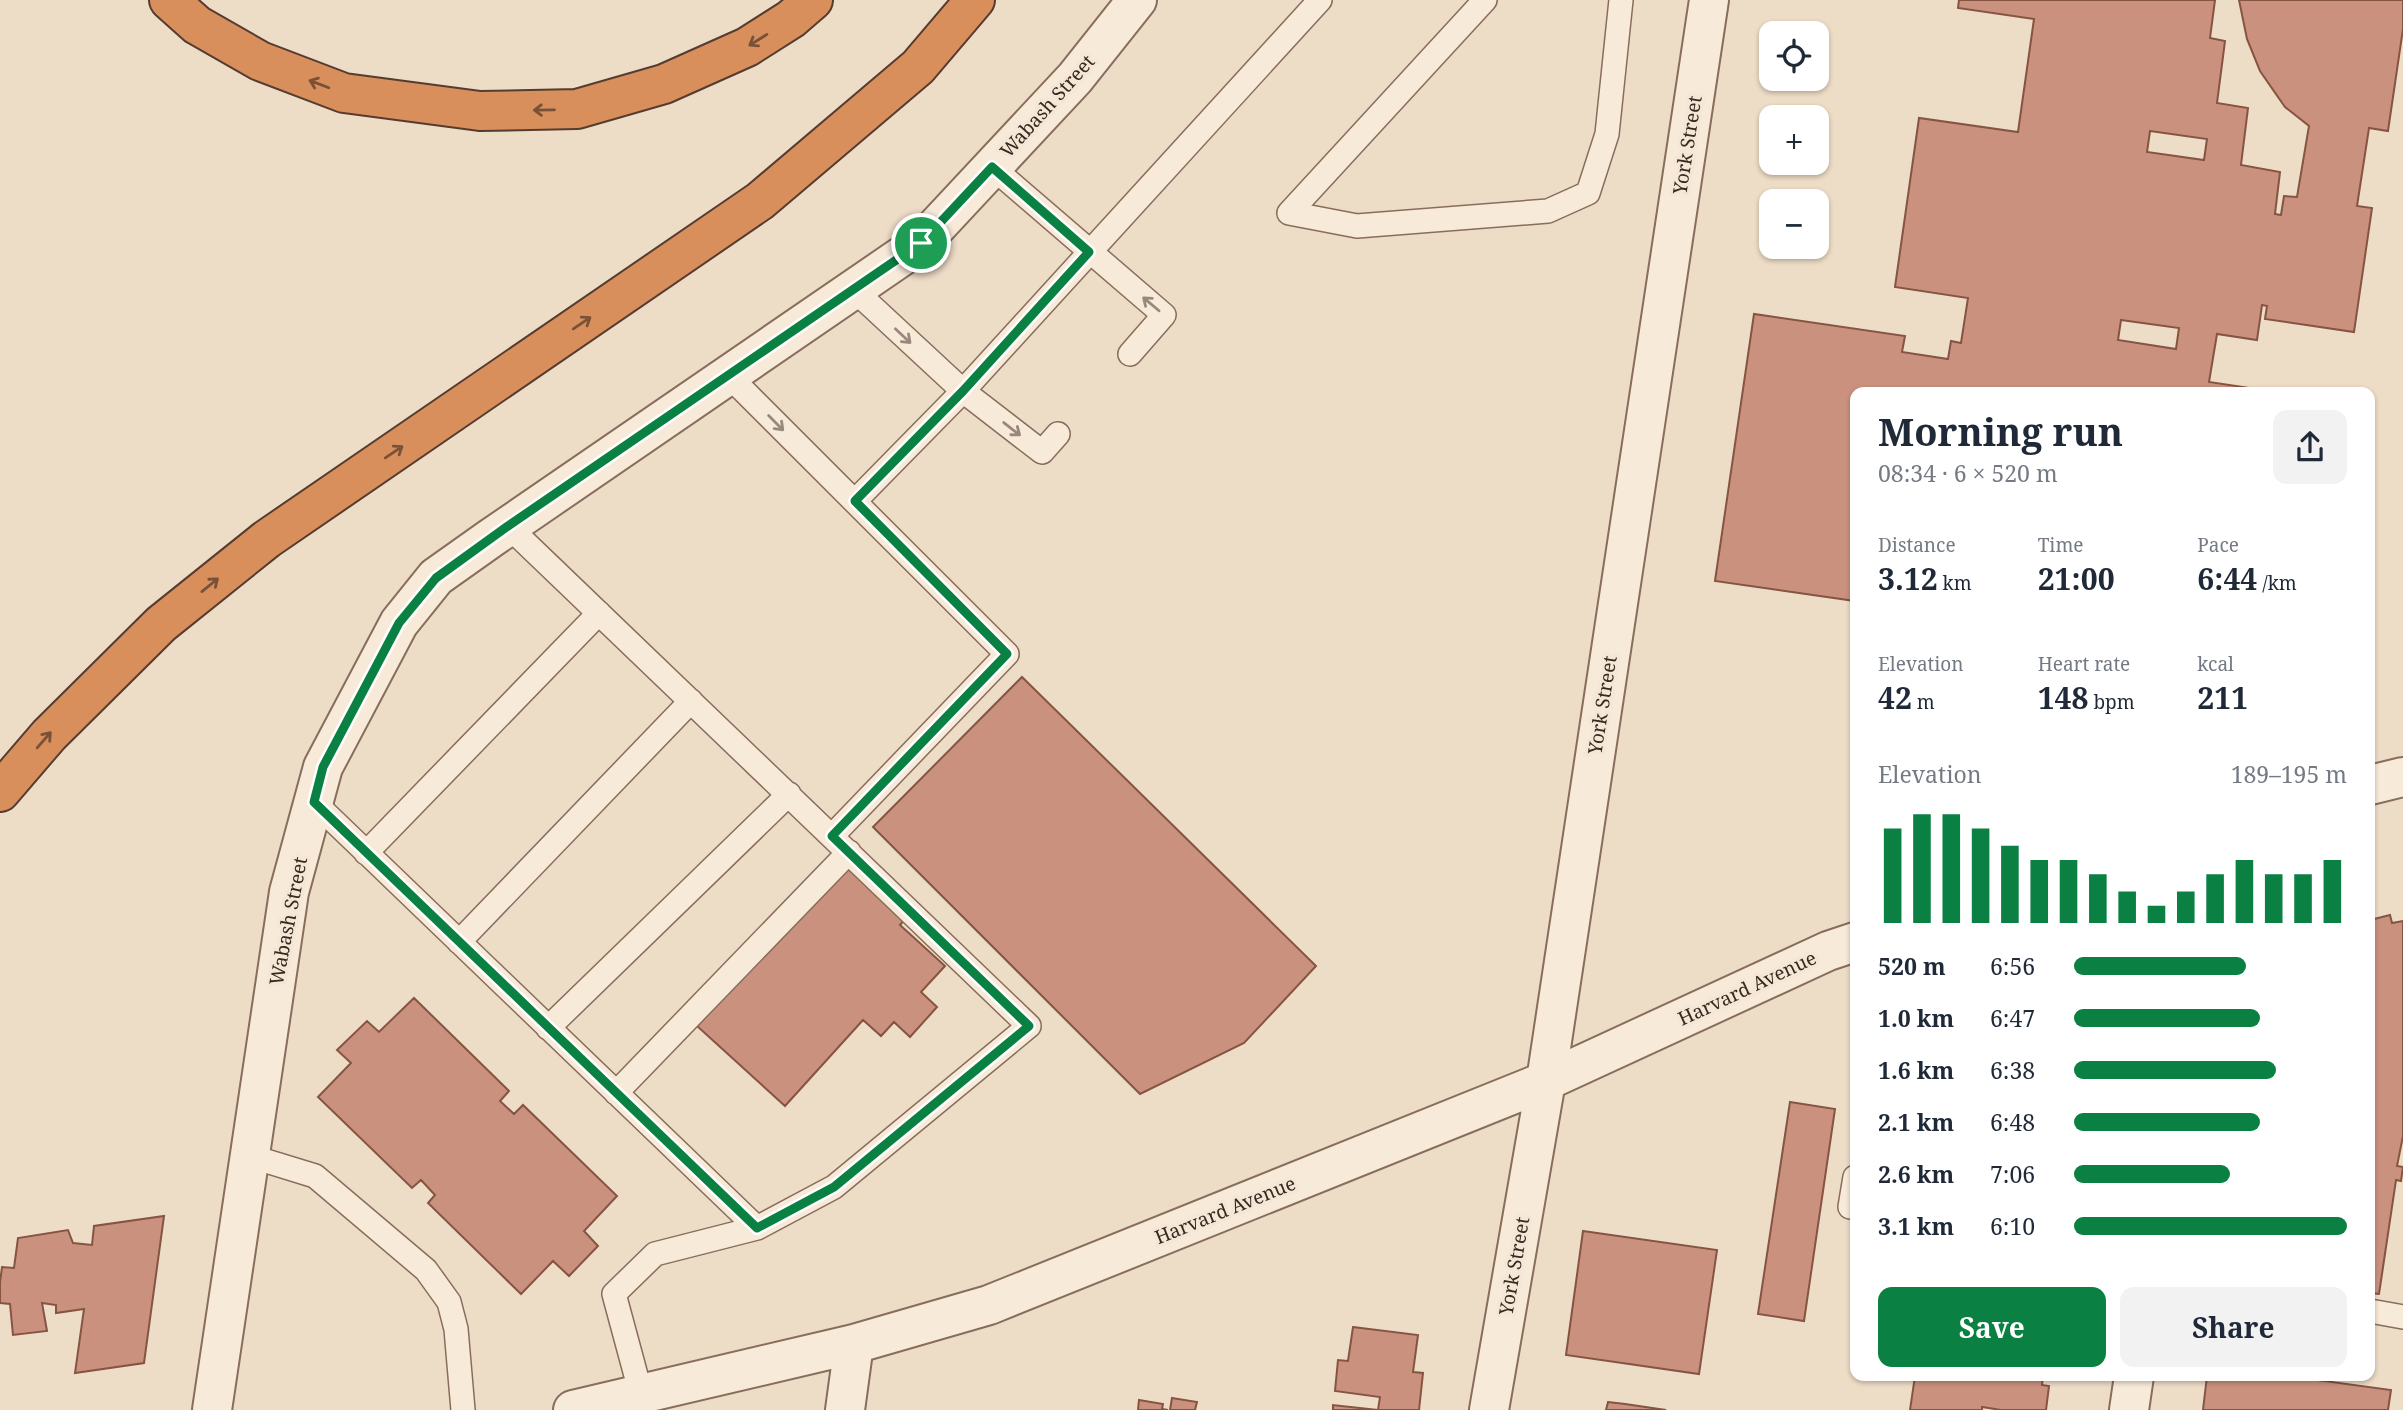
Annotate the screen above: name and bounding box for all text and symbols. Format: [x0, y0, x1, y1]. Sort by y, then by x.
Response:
map controls [1759, 21, 1829, 259]
button: locate [1759, 21, 1829, 91]
one-way arrow [748, 33, 768, 47]
street label: Wabash Street [994, 49, 1100, 163]
one-way arrow [309, 76, 331, 89]
street label: York Street [1666, 94, 1708, 197]
one-way arrow [533, 103, 556, 117]
button: + [1759, 105, 1829, 175]
button: − [1759, 189, 1829, 259]
pin [891, 213, 951, 273]
icon: arrive [902, 224, 940, 262]
one-way arrow [1142, 296, 1160, 312]
one-way arrow [572, 316, 591, 330]
one-way arrow [894, 327, 911, 344]
text: Morning run [1878, 405, 2123, 457]
button: share [2273, 410, 2347, 484]
one-way arrow [768, 414, 785, 431]
one-way arrow [1002, 422, 1021, 437]
one-way arrow [384, 445, 403, 459]
text: 08:34 · 6 × 520 m [1878, 457, 2058, 489]
text: Distance [1878, 532, 1956, 558]
text: Time [2038, 532, 2084, 558]
text: Pace [2197, 532, 2239, 558]
text: 3.12 [1878, 558, 1938, 599]
text: 21:00 [2038, 558, 2115, 599]
text: 6:44 [2197, 558, 2257, 599]
text: km [1938, 570, 1972, 596]
text: /km [2257, 570, 2297, 596]
one-way arrow [200, 577, 218, 593]
text: Elevation [1878, 651, 1964, 677]
text: Heart rate [2038, 651, 2130, 677]
text: kcal [2197, 651, 2234, 677]
street label: York Street [1581, 654, 1623, 757]
text: 42 [1878, 677, 1912, 718]
text: 148 [2038, 677, 2089, 718]
text: 211 [2197, 677, 2248, 718]
text: m [1912, 689, 1935, 715]
text: bpm [2089, 689, 2135, 715]
one-way arrow [36, 732, 52, 750]
text: Elevation [1878, 758, 1982, 790]
text: 189–195 m [2231, 758, 2347, 790]
street label: Wabash Street [263, 854, 313, 987]
street label: Harvard Avenue [1674, 945, 1820, 1031]
text: 520 m [1878, 950, 1946, 982]
text: 6:56 [1990, 950, 2035, 982]
text: 1.0 km [1878, 1002, 1954, 1034]
text: 6:47 [1990, 1002, 2035, 1034]
text: 1.6 km [1878, 1054, 1954, 1086]
text: 6:38 [1990, 1054, 2035, 1086]
text: 2.1 km [1878, 1106, 1954, 1138]
text: 6:48 [1990, 1106, 2035, 1138]
text: 2.6 km [1878, 1158, 1954, 1190]
text: 7:06 [1990, 1158, 2035, 1190]
street label: Harvard Avenue [1151, 1170, 1299, 1250]
text: 3.1 km [1878, 1210, 1954, 1242]
text: 6:10 [1990, 1210, 2035, 1242]
street label: York Street [1492, 1214, 1535, 1318]
button: Save [1878, 1287, 2106, 1367]
button: Share [2120, 1287, 2347, 1367]

